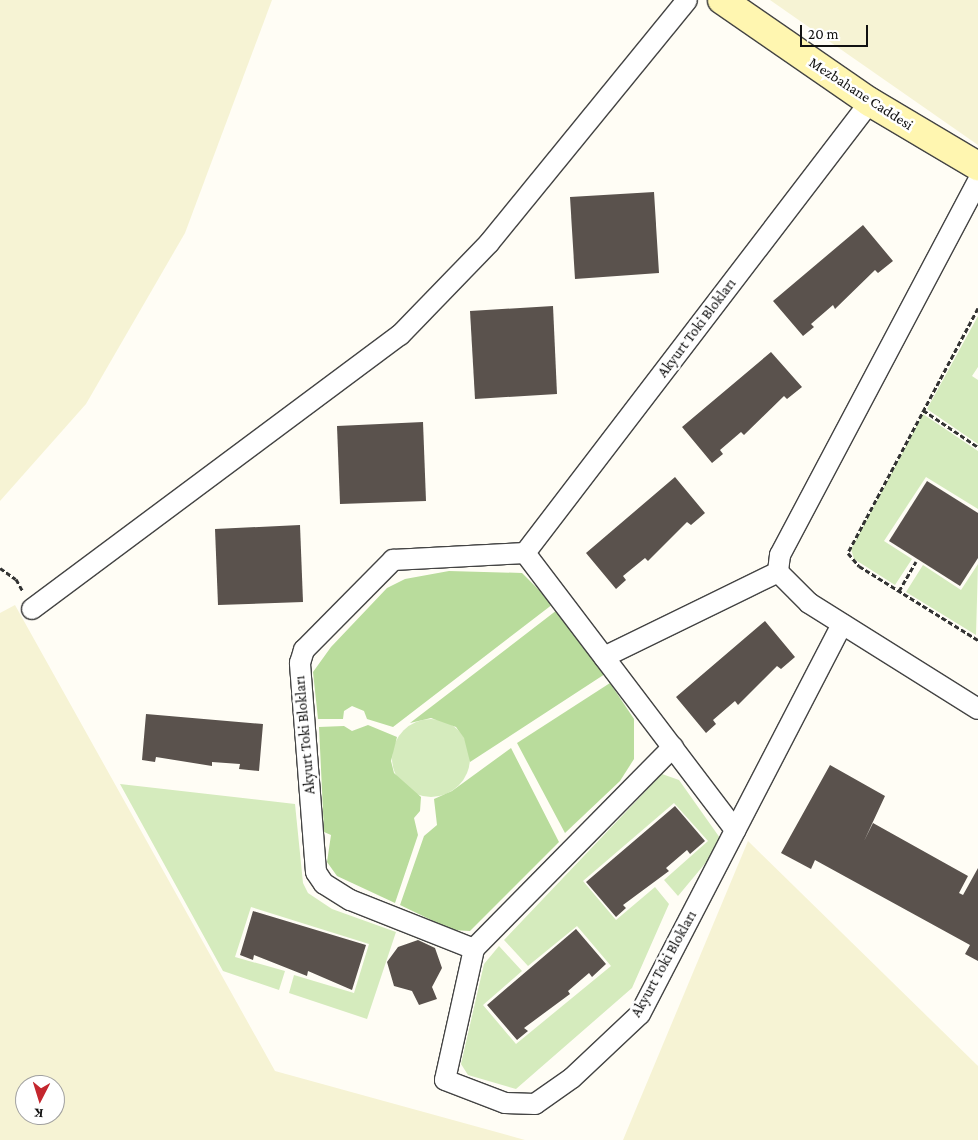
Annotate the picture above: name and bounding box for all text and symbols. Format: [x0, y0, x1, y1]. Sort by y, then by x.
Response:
scale bar [803, 15, 870, 47]
text: 20 m [808, 26, 839, 42]
street label: Mezbahane Caddesi [806, 54, 916, 134]
street label: Akyurt Toki Blokları [654, 275, 740, 381]
street label: Akyurt Toki Blokları [291, 675, 319, 795]
street label: Akyurt Toki Blokları [627, 907, 701, 1021]
north arrow [15, 1075, 65, 1125]
text: K [34, 1106, 44, 1122]

